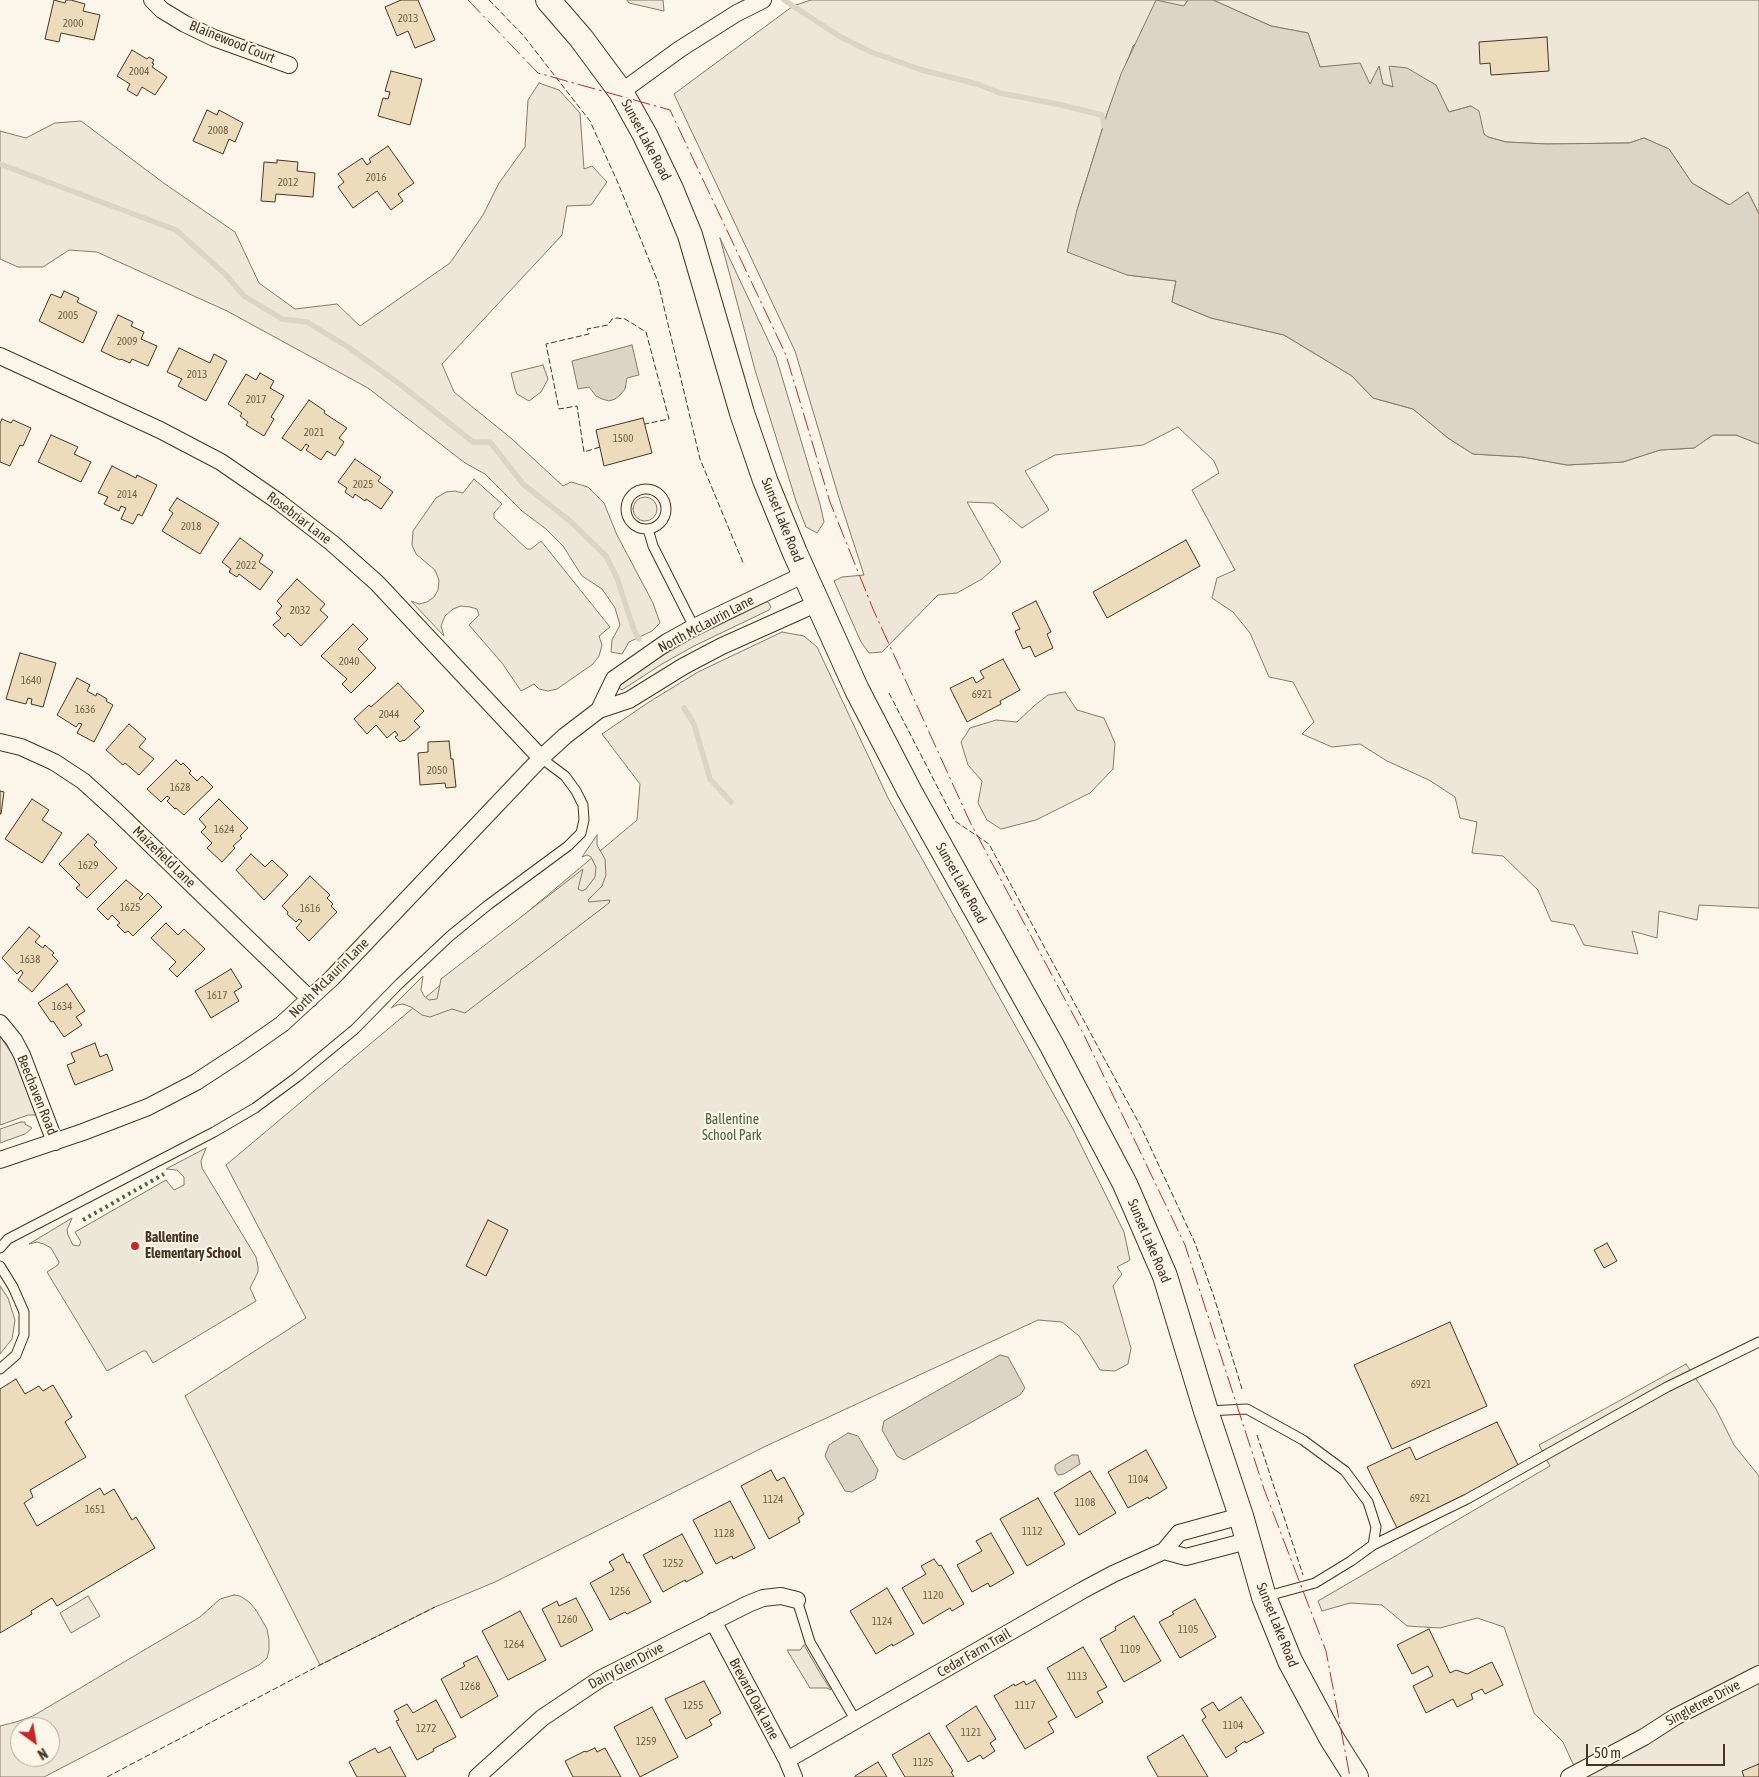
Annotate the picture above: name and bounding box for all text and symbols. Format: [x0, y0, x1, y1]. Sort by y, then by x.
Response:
house number: 2013 [398, 12, 418, 26]
house number: 2000 [63, 17, 83, 31]
street label: Blainewood Court [187, 17, 277, 67]
house number: 2004 [129, 65, 149, 79]
street label: Sunset Lake Road [618, 97, 674, 183]
house number: 2008 [208, 124, 228, 138]
house number: 2016 [366, 171, 386, 185]
house number: 2012 [278, 176, 298, 190]
house number: 2005 [58, 309, 78, 323]
house number: 2009 [117, 335, 137, 349]
house number: 2013 [187, 368, 207, 382]
house number: 2017 [246, 393, 266, 407]
house number: 2021 [304, 426, 324, 440]
house number: 1500 [613, 432, 633, 446]
street label: Sunset Lake Road [757, 475, 807, 565]
house number: 2025 [353, 478, 373, 492]
house number: 2014 [117, 488, 137, 502]
street label: Rosebriar Lane [263, 488, 335, 548]
house number: 2018 [181, 520, 201, 534]
house number: 2022 [236, 559, 256, 573]
street label: North McLaurin Lane [655, 592, 757, 656]
house number: 2032 [290, 604, 310, 618]
house number: 2040 [339, 655, 359, 669]
house number: 1640 [21, 674, 41, 688]
house number: 6921 [972, 688, 992, 702]
house number: 1636 [75, 703, 95, 717]
house number: 2044 [379, 708, 399, 722]
house number: 2050 [427, 764, 447, 778]
house number: 1628 [170, 781, 190, 795]
street label: Maizefield Lane [129, 823, 199, 891]
house number: 1624 [214, 823, 234, 837]
street label: Sunset Lake Road [932, 840, 990, 926]
house number: 1629 [78, 859, 98, 873]
house number: 1625 [120, 901, 140, 915]
house number: 1616 [300, 902, 320, 916]
street label: North McLaurin Lane [286, 935, 372, 1021]
house number: 1638 [20, 953, 40, 967]
house number: 1617 [207, 989, 227, 1003]
house number: 1634 [52, 1000, 72, 1014]
street label: Beechaven Road [13, 1052, 61, 1138]
park label: Ballentine School Park [702, 1112, 762, 1144]
street label: Sunset Lake Road [1124, 1197, 1174, 1285]
place label: Ballentine Elementary School [145, 1230, 241, 1262]
marker: Ballentine Elementary School [129, 1240, 141, 1252]
house number: 6921 [1411, 1378, 1431, 1392]
house number: 1104 [1128, 1473, 1148, 1487]
house number: 6921 [1410, 1492, 1430, 1506]
house number: 1124 [763, 1493, 783, 1507]
house number: 1108 [1075, 1496, 1095, 1510]
house number: 1651 [85, 1503, 105, 1517]
house number: 1112 [1022, 1525, 1042, 1539]
house number: 1128 [714, 1527, 734, 1541]
house number: 1252 [663, 1557, 683, 1571]
street label: Sunset Lake Road [1252, 1580, 1302, 1670]
house number: 1256 [610, 1585, 630, 1599]
house number: 1120 [923, 1589, 943, 1603]
house number: 1260 [557, 1613, 577, 1627]
house number: 1124 [872, 1615, 892, 1629]
house number: 1105 [1178, 1623, 1198, 1637]
street label: Cedar Farm Trail [934, 1625, 1014, 1681]
house number: 1264 [504, 1638, 524, 1652]
street label: Dairy Glen Drive [586, 1639, 666, 1693]
house number: 1109 [1120, 1643, 1140, 1657]
street label: Brevard Oak Lane [726, 1655, 782, 1743]
house number: 1113 [1067, 1670, 1087, 1684]
street label: Singletree Drive [1663, 1676, 1743, 1730]
house number: 1268 [460, 1680, 480, 1694]
house number: 1255 [683, 1699, 703, 1713]
house number: 1117 [1015, 1699, 1035, 1713]
north arrow [10, 1717, 60, 1767]
house number: 1104 [1223, 1719, 1243, 1733]
house number: 1272 [416, 1722, 436, 1736]
house number: 1121 [961, 1726, 981, 1740]
scale bar [1589, 1734, 1728, 1766]
house number: 1259 [636, 1735, 656, 1749]
text: 50 m [1594, 1744, 1621, 1761]
text: N [35, 1745, 50, 1763]
house number: 1125 [913, 1756, 933, 1770]

